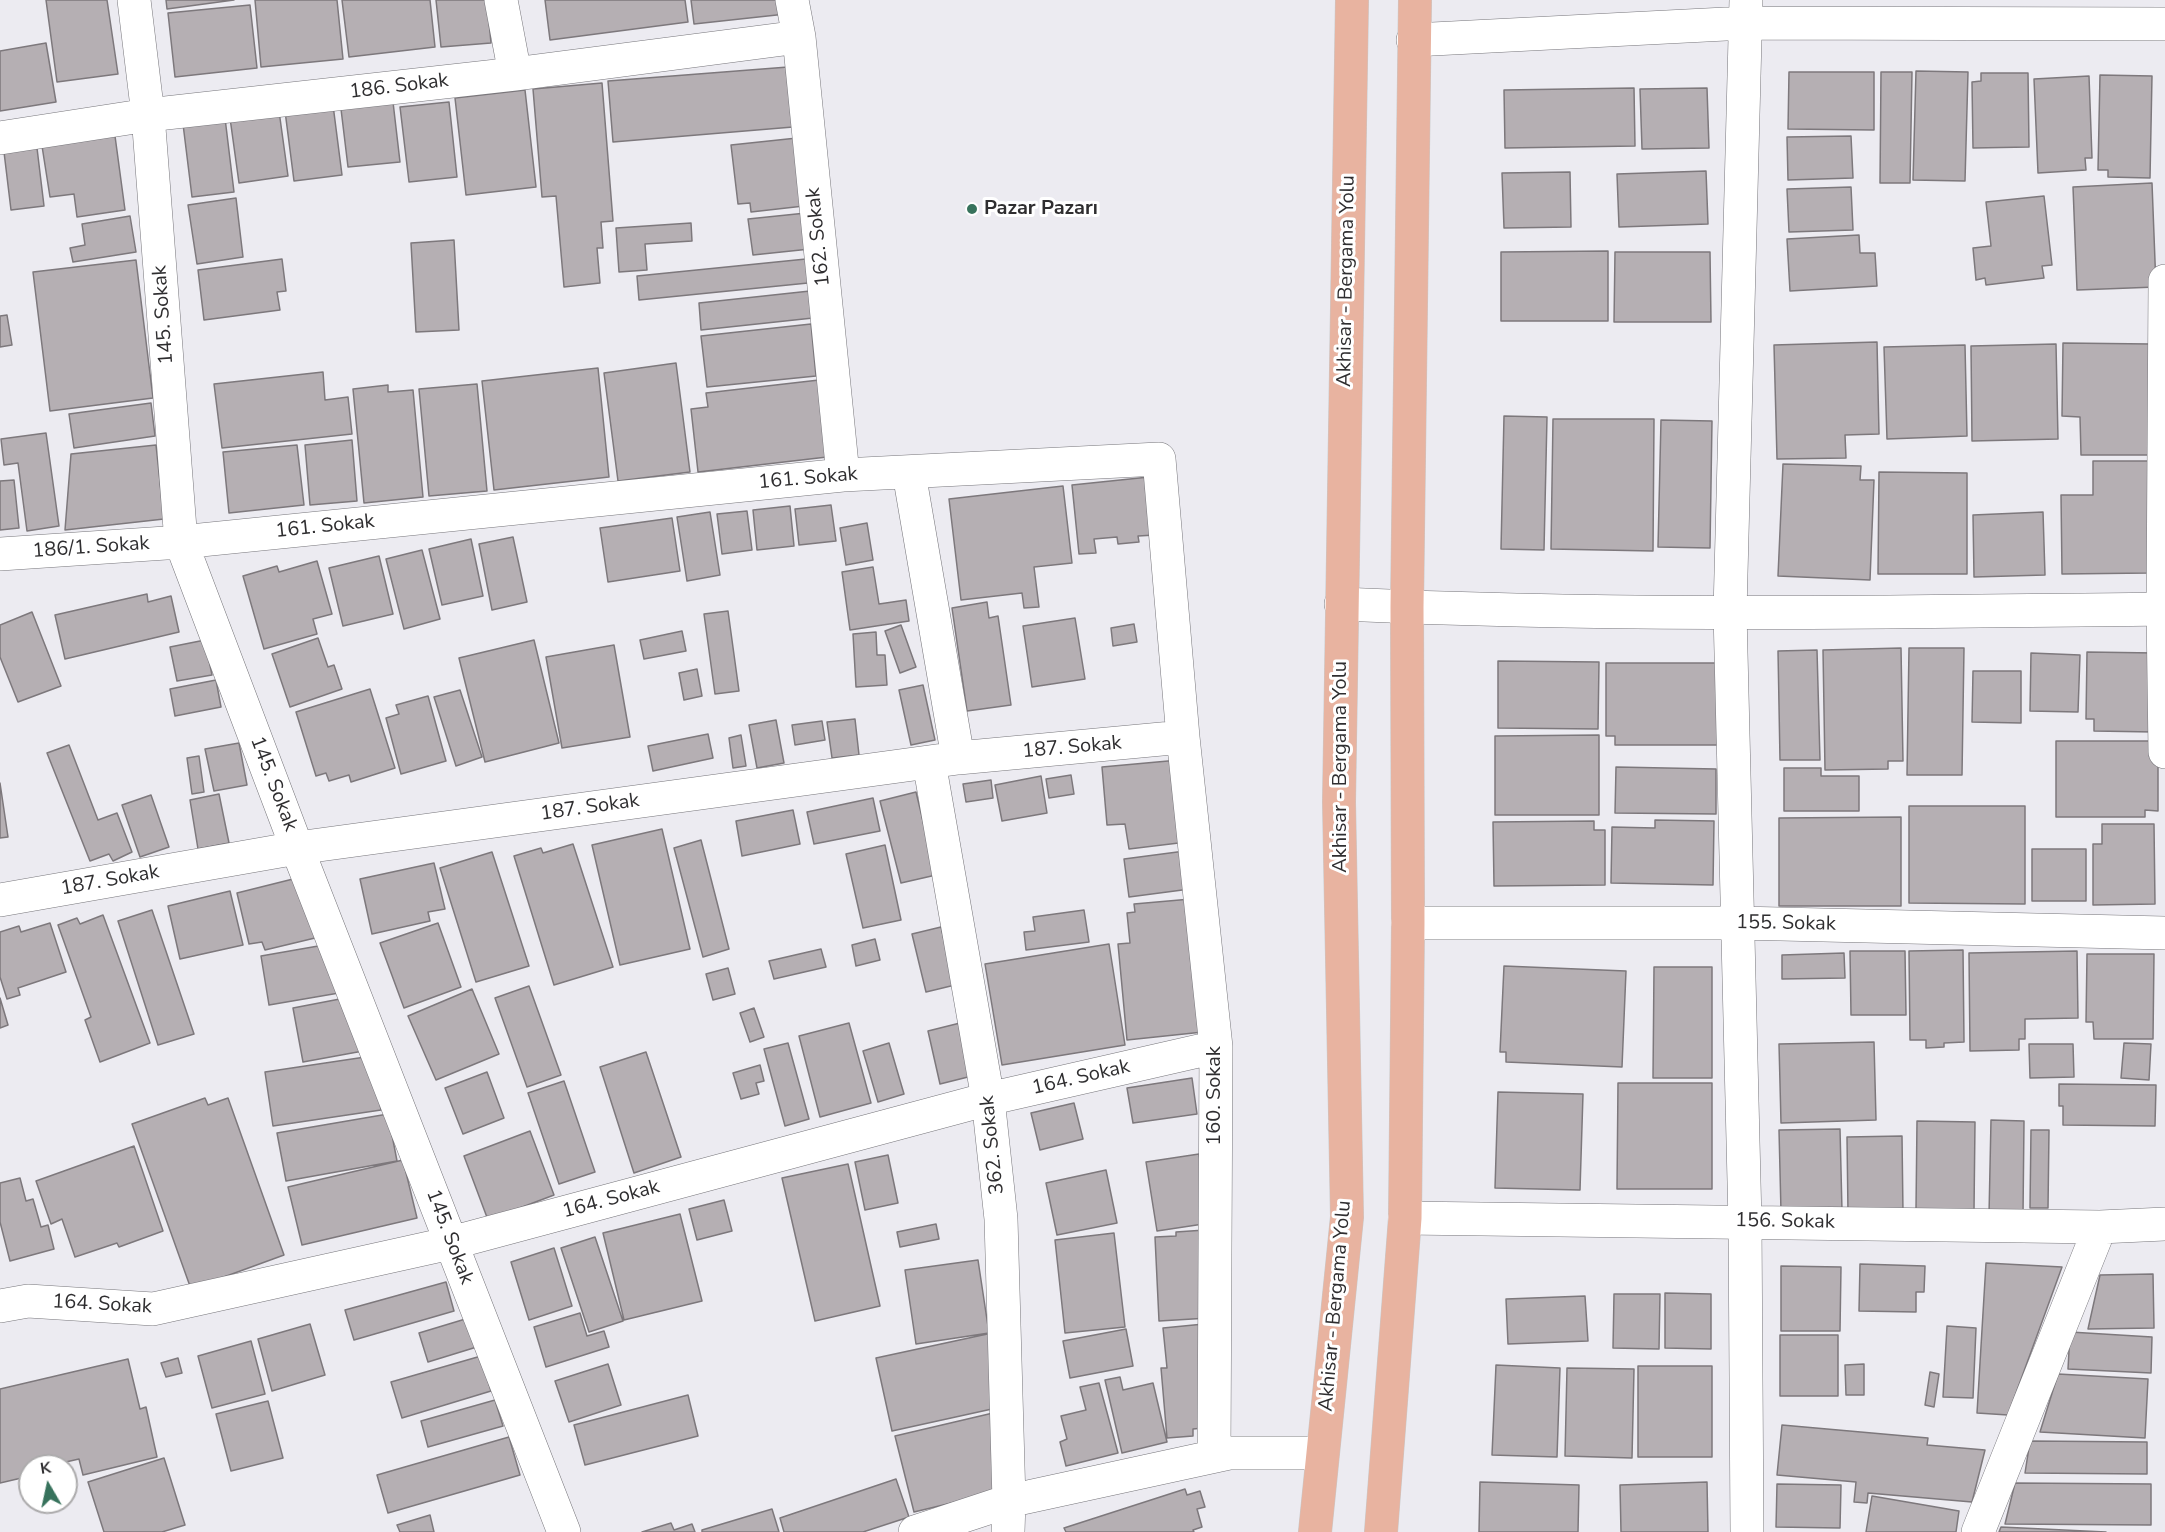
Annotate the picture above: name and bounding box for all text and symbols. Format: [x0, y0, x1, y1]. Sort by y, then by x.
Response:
street label: 186. Sokak [348, 69, 450, 105]
street label: Akhisar - Bergama Yolu [1333, 175, 1361, 387]
street label: 162. Sokak [802, 186, 836, 288]
place label: Pazar Pazarı [984, 197, 1098, 221]
marker: Pazar Pazarı [965, 202, 979, 216]
street label: 145. Sokak [149, 264, 179, 366]
street label: 161. Sokak [757, 463, 859, 495]
street label: 161. Sokak [274, 510, 376, 544]
street label: 186/1. Sokak [32, 532, 150, 564]
street label: Akhisar - Bergama Yolu [1329, 661, 1353, 873]
street label: 187. Sokak [1021, 732, 1123, 764]
street label: 145. Sokak [244, 733, 302, 835]
street label: 187. Sokak [539, 789, 641, 827]
street label: 187. Sokak [59, 861, 161, 901]
street label: 155. Sokak [1736, 911, 1836, 937]
street label: 160. Sokak [1203, 1046, 1227, 1146]
street label: 164. Sokak [1030, 1055, 1132, 1101]
street label: 362. Sokak [976, 1094, 1010, 1196]
street label: 164. Sokak [560, 1176, 662, 1224]
street label: 145. Sokak [420, 1186, 478, 1288]
street label: Akhisar - Bergama Yolu [1315, 1200, 1357, 1412]
street label: 156. Sokak [1735, 1209, 1835, 1235]
street label: 164. Sokak [52, 1290, 152, 1320]
north arrow [18, 1454, 78, 1514]
text: K [39, 1457, 52, 1480]

